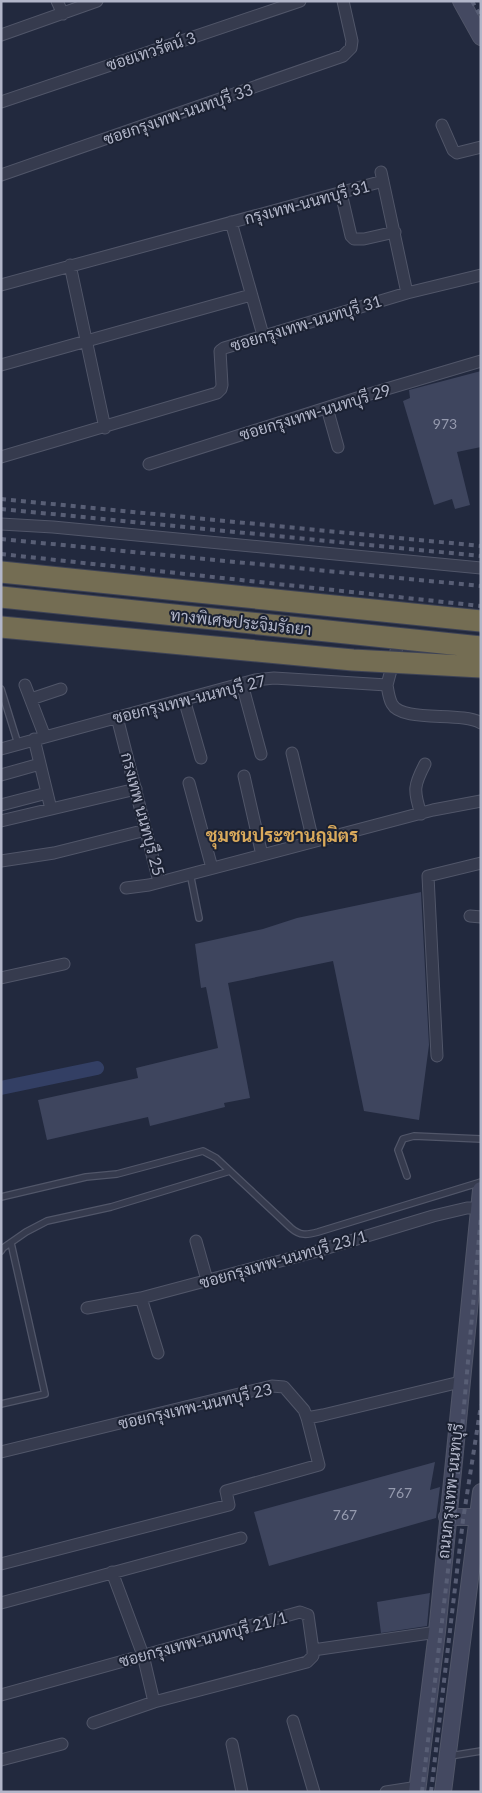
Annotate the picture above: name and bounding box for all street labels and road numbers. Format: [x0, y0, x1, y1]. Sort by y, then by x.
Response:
street label: ซอยเทวรัตน์ 3 [103, 25, 198, 74]
street label: ซอยกรุงเทพ-นนทบุรี 33 [100, 78, 256, 151]
street label: กรุงเทพ-นนทบุรี 31 [242, 175, 372, 230]
street label: ซอยกรุงเทพ-นนทบุรี 31 [228, 290, 385, 357]
street label: ซอยกรุงเทพ-นนทบุรี 29 [237, 379, 394, 446]
street label: ทางพิเศษประจิมรัถยา [169, 605, 313, 638]
street label: ซอยกรุงเทพ-นนทบุรี 27 [110, 669, 268, 730]
street label: กรงเทพ นนทบุรี 25 [115, 750, 170, 878]
street label: ซอยกรุงเทพ-นนทบุรี 23/1 [196, 1224, 370, 1294]
street label: ซอยกรุงเทพ-นนทบุรี 23 [116, 1378, 274, 1435]
street label: ถนนกรุงเทพ-นนทบุรี [432, 1422, 469, 1560]
street label: ซอยกรุงเทพ-นนทบุรี 21/1 [116, 1606, 290, 1673]

